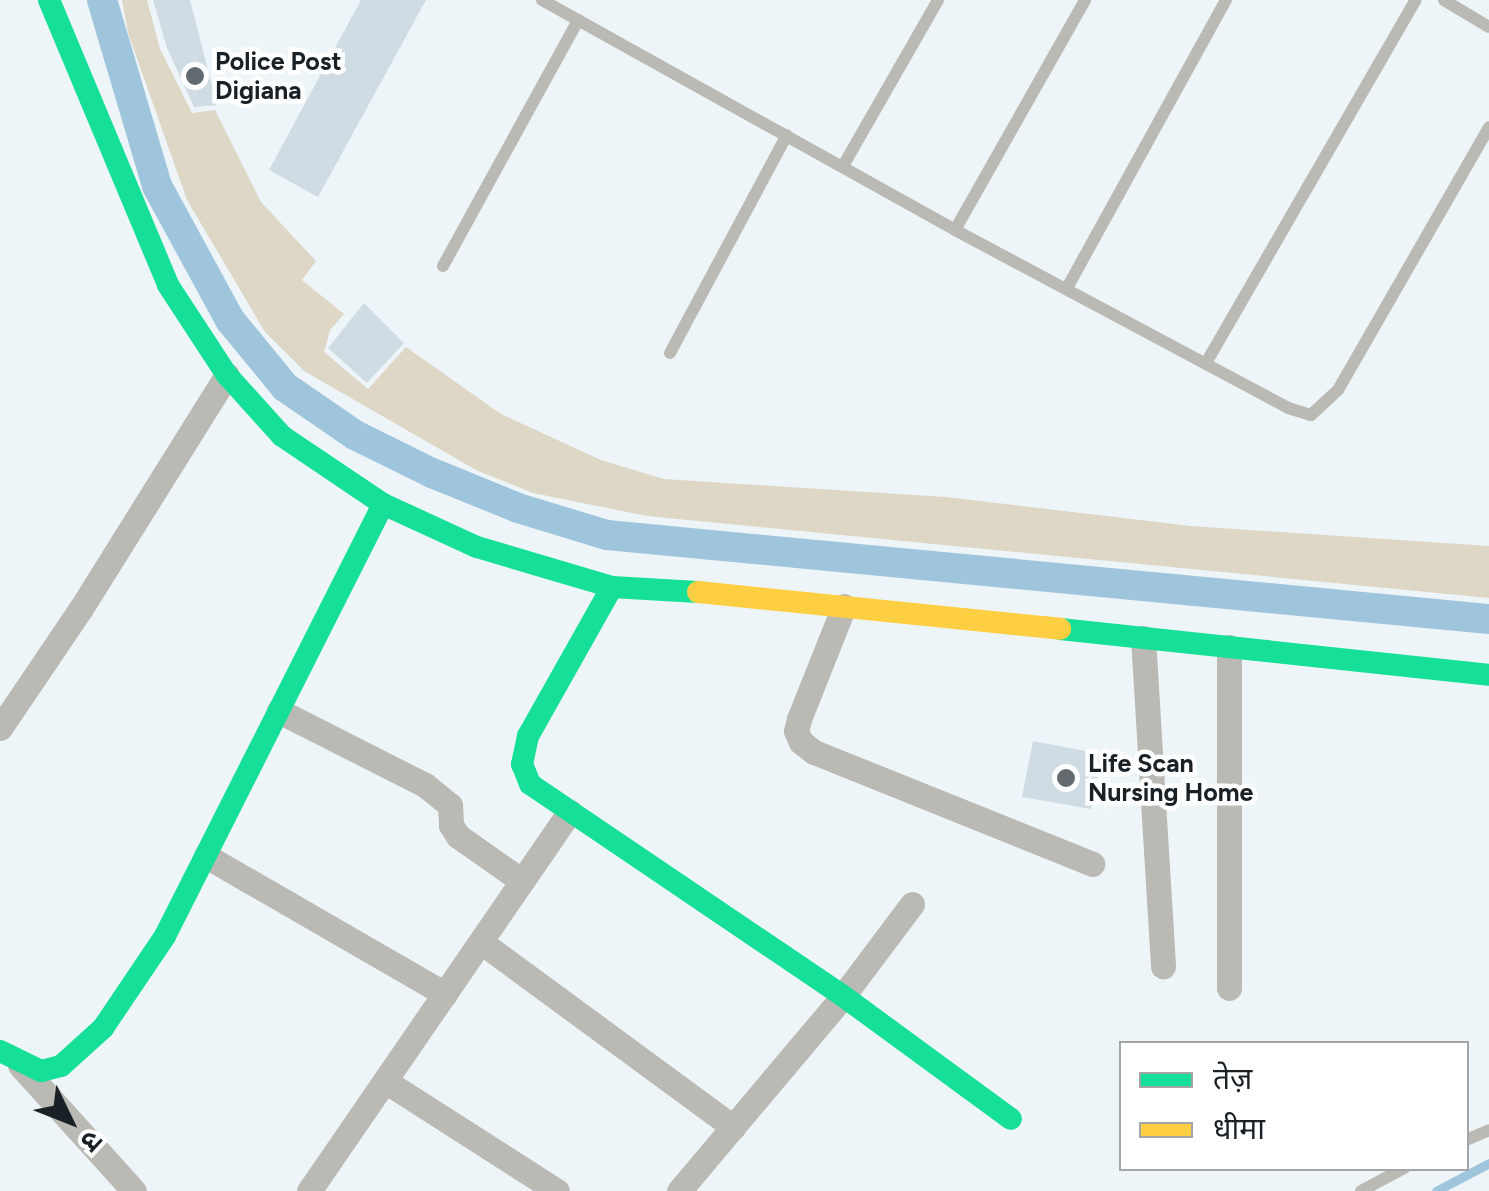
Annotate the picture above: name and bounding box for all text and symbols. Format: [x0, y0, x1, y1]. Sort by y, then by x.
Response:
place label: Police Post Digiana [215, 47, 342, 106]
marker: Police Post Digiana [184, 65, 206, 87]
place label: Life Scan Nursing Home [1088, 749, 1253, 808]
marker: Life Scan Nursing Home [1053, 765, 1079, 791]
legend [1119, 1041, 1469, 1171]
text: तेज़ [1213, 1060, 1252, 1097]
north arrow [20, 1071, 120, 1171]
text: धीमा [1213, 1110, 1265, 1147]
text: उ [74, 1124, 110, 1159]

